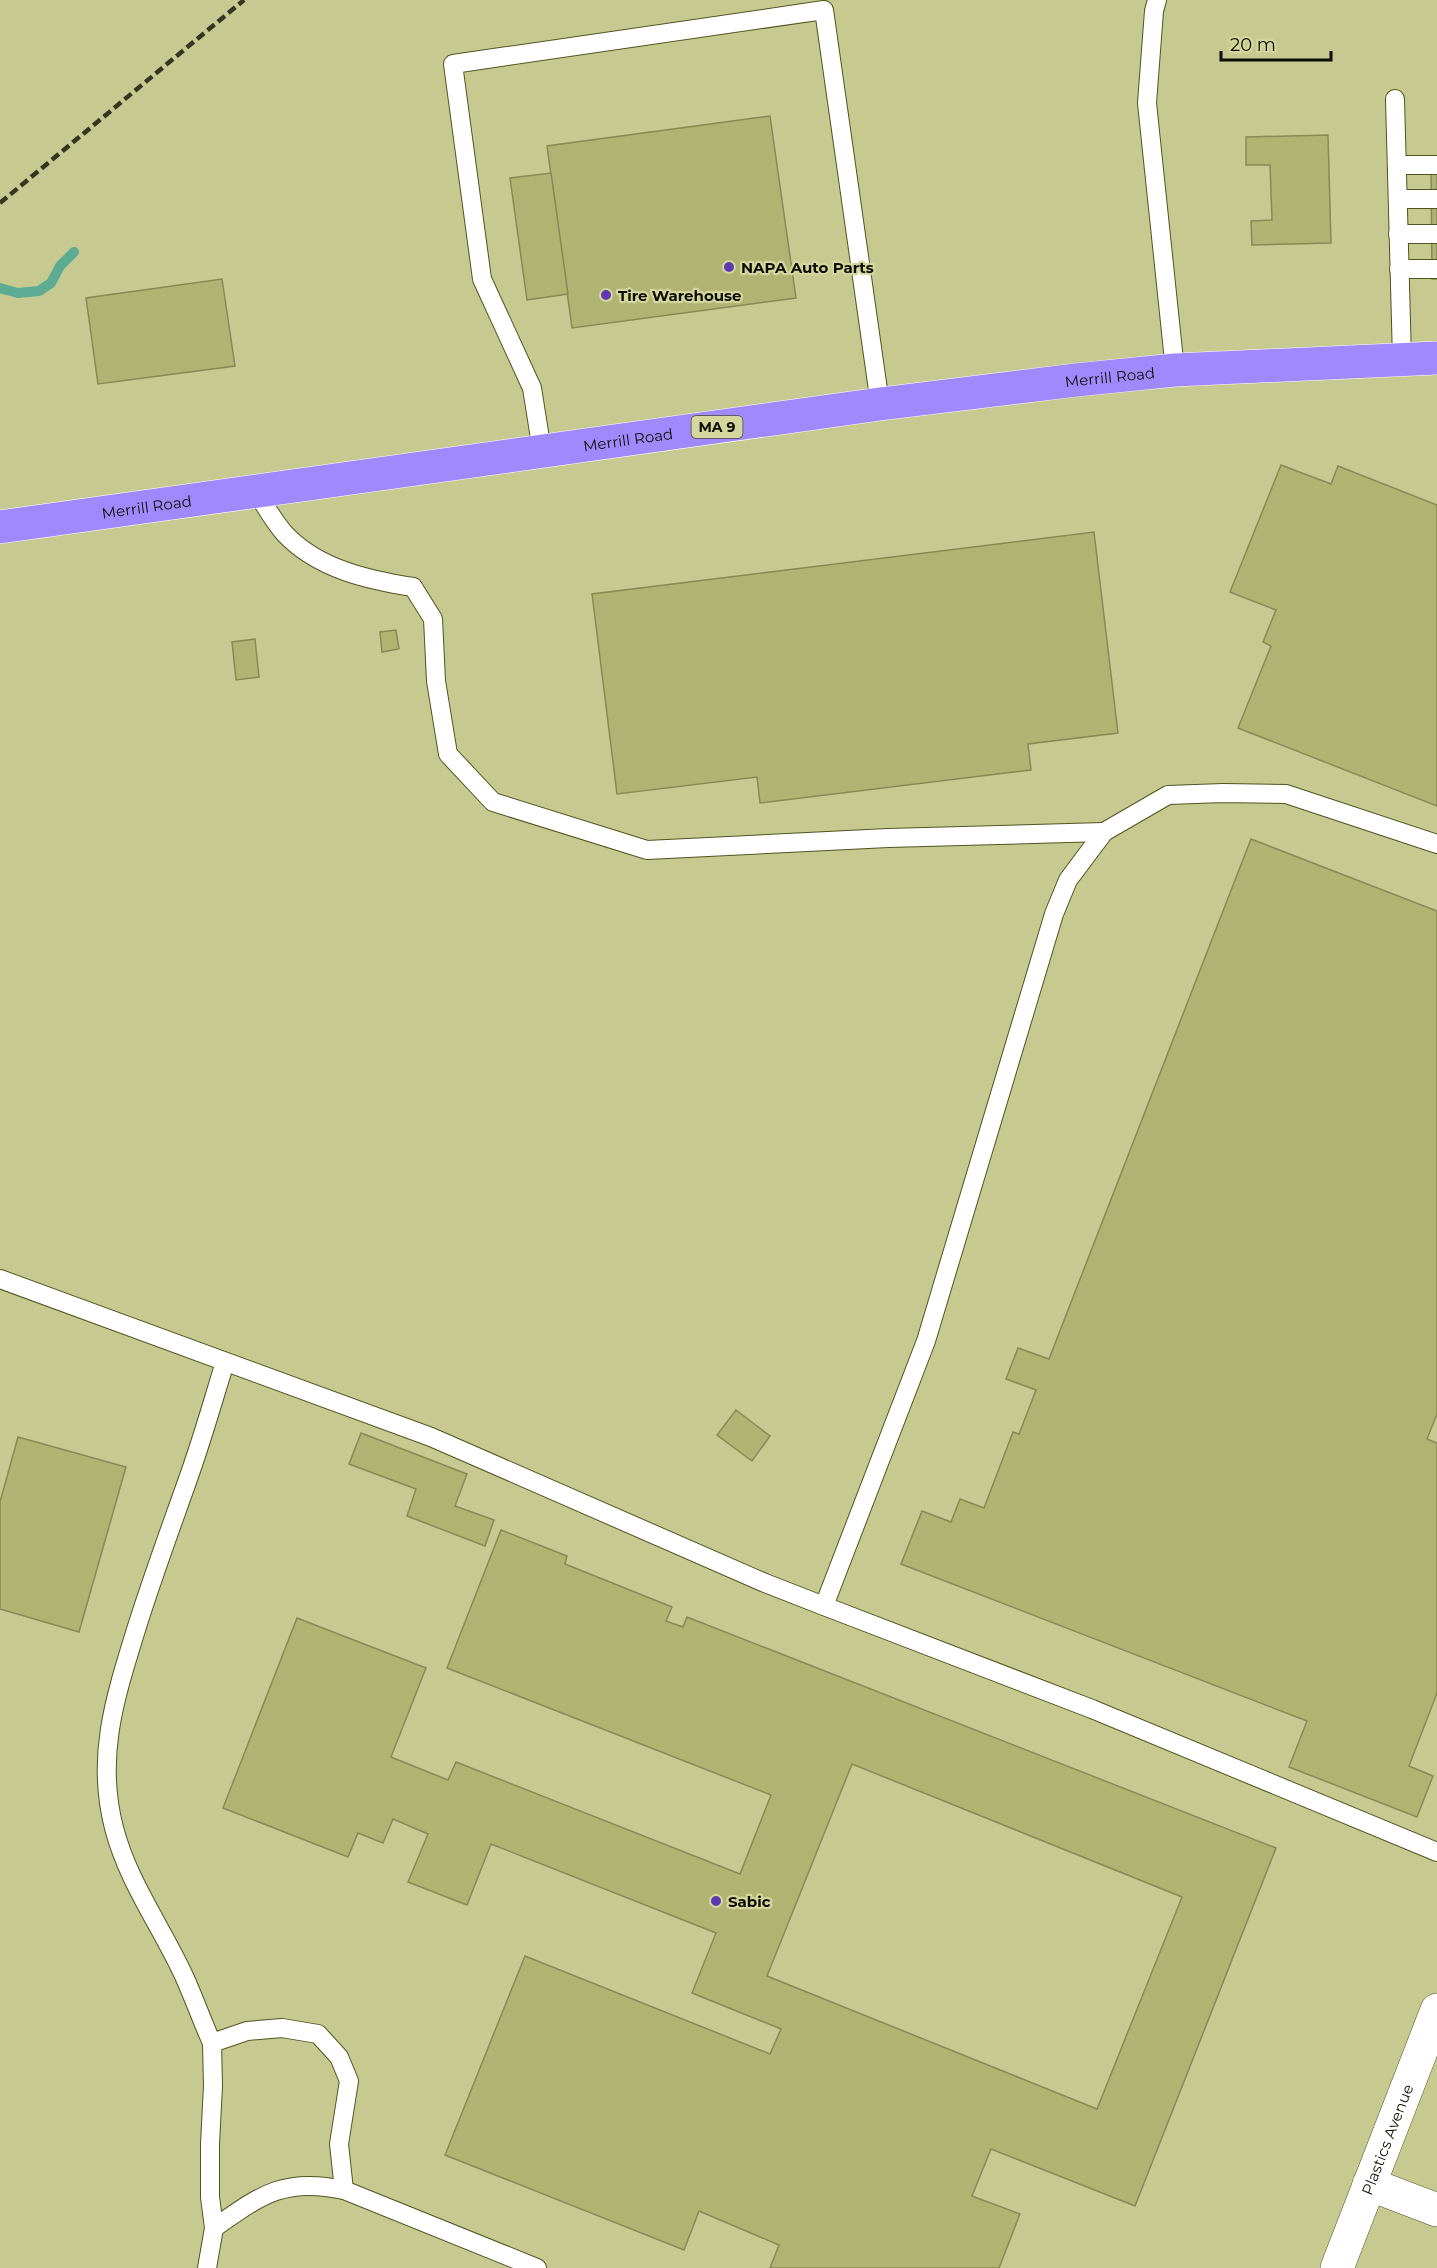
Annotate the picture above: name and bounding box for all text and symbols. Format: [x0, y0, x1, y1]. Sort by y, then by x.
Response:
scale bar [1221, 24, 1330, 62]
text: 20 m [1230, 34, 1276, 56]
place label: NAPA Auto Parts [741, 258, 874, 277]
marker: NAPA Auto Parts [722, 260, 736, 274]
place label: Tire Warehouse [618, 286, 742, 305]
marker: Tire Warehouse [599, 288, 613, 302]
street label: Merrill Road [1064, 363, 1156, 391]
road number: MA 9 [692, 416, 742, 438]
street label: Merrill Road [582, 424, 674, 455]
street label: Merrill Road [100, 491, 193, 522]
place label: Sabic [728, 1892, 771, 1911]
marker: Sabic [709, 1894, 723, 1908]
street label: Plastics Avenue [1357, 2081, 1417, 2198]

